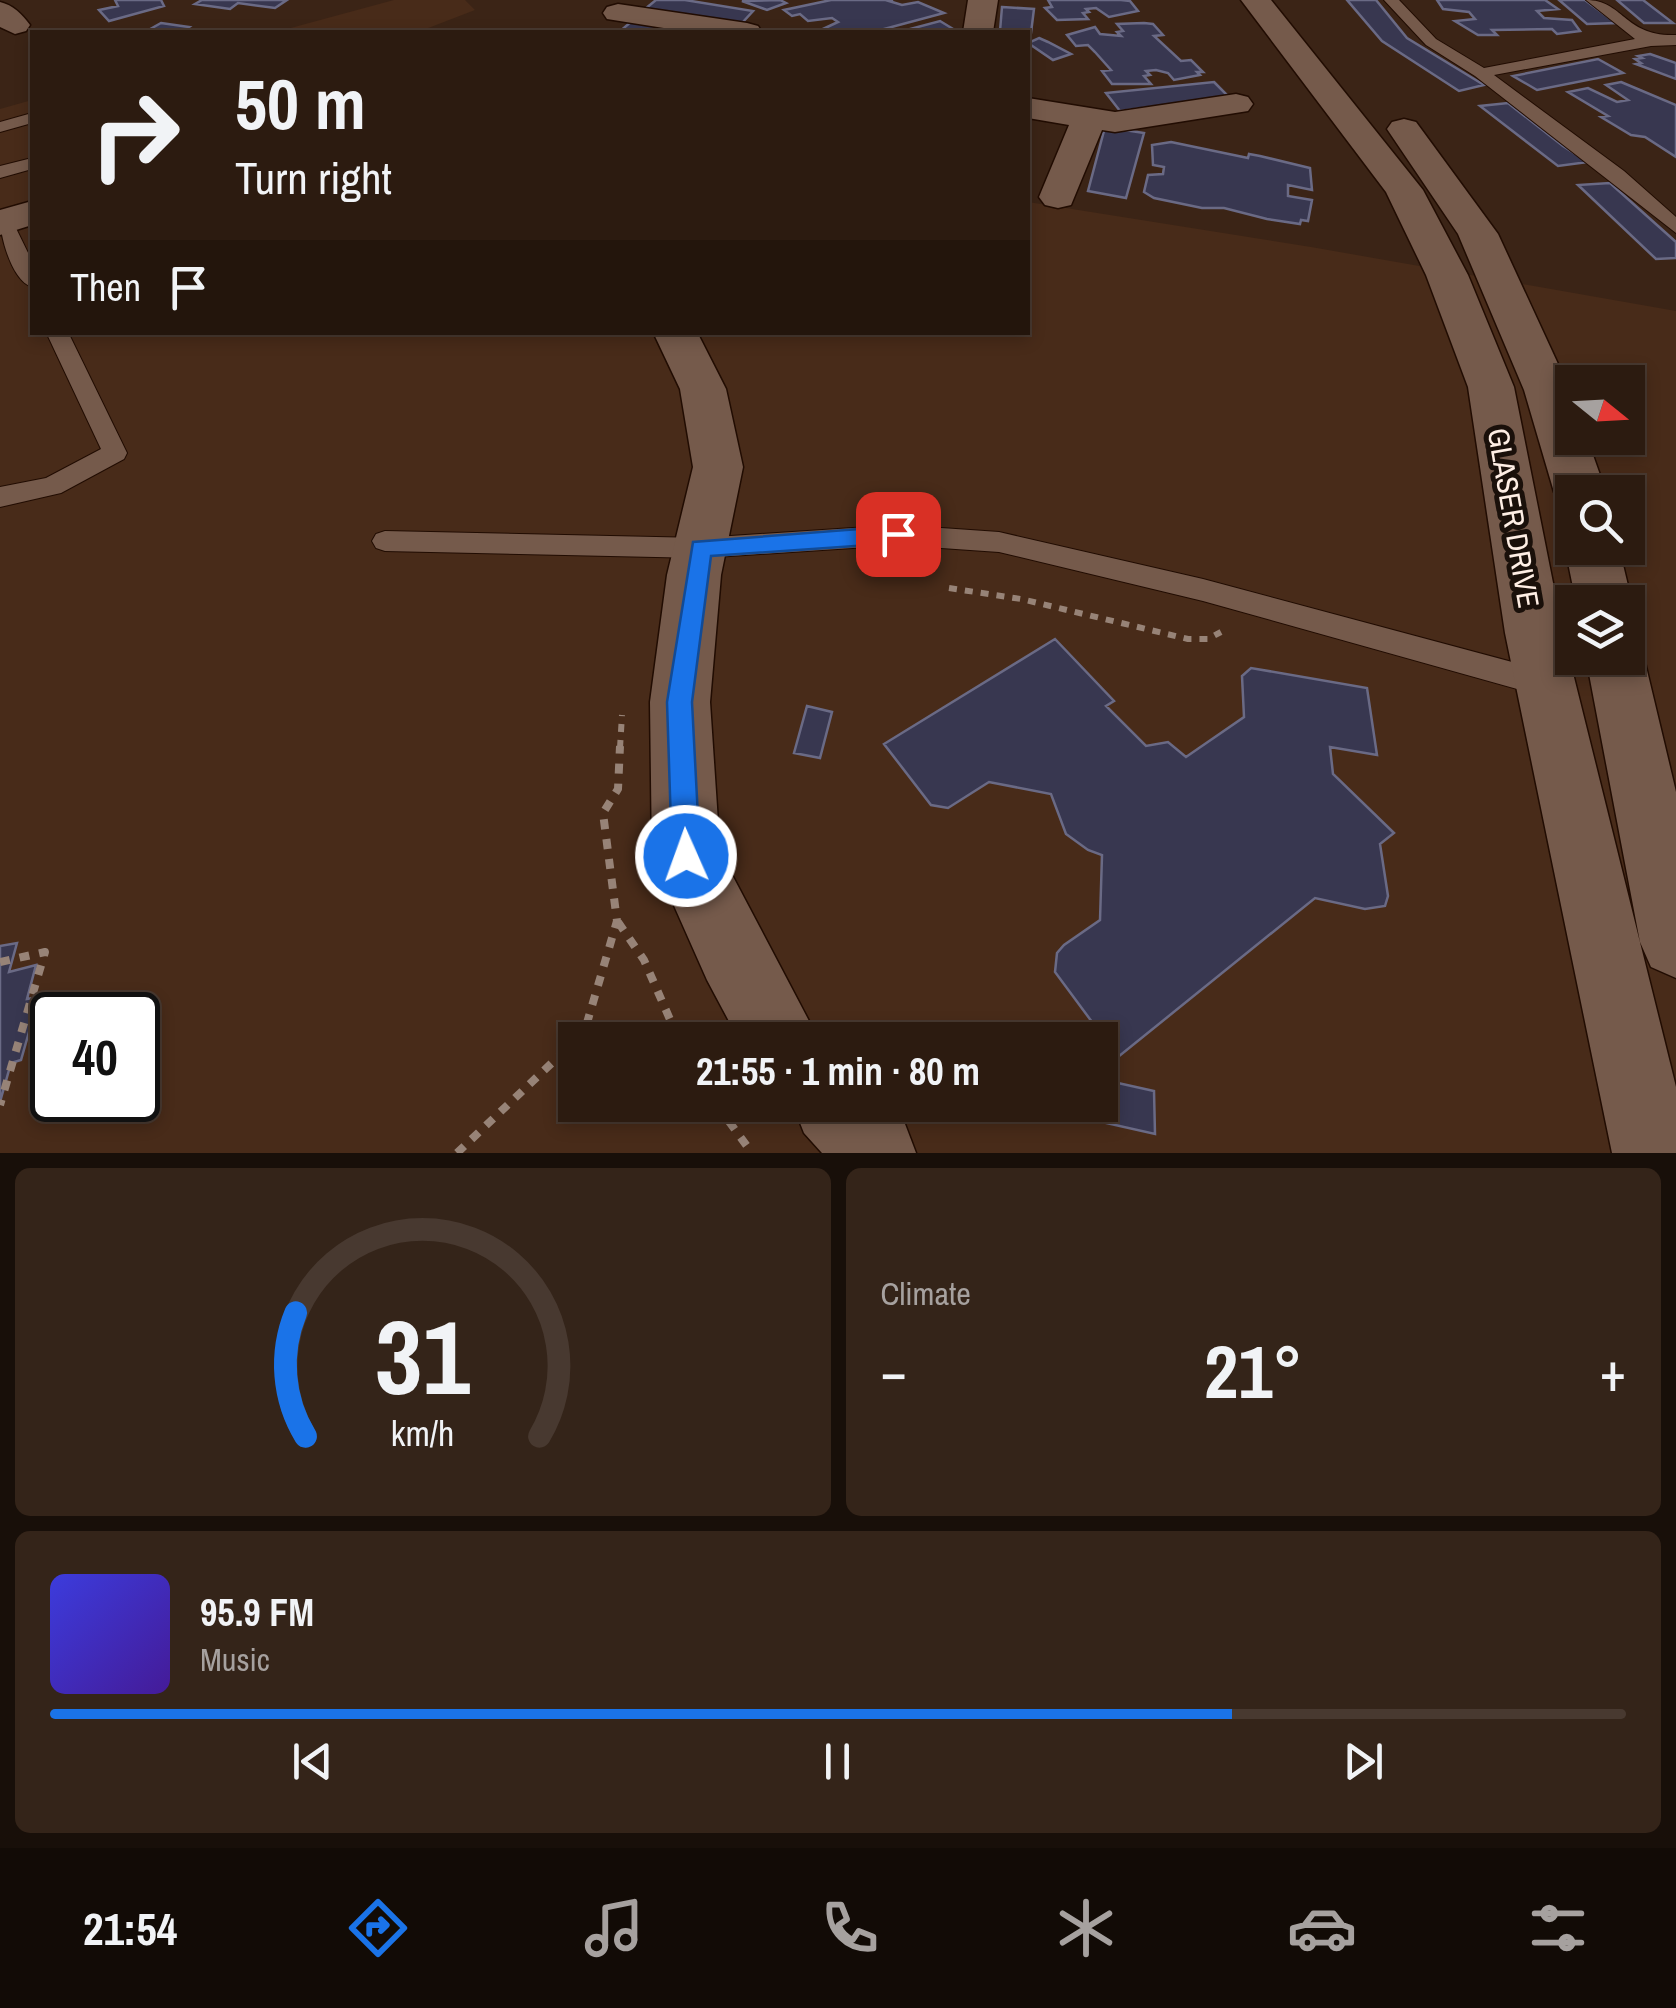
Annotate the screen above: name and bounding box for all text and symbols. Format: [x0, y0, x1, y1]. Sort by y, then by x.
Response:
text: 50 m [235, 57, 366, 151]
icon: right [70, 70, 200, 200]
text: Turn right [235, 147, 392, 208]
icon: arrive [161, 260, 216, 315]
text: Then [70, 262, 141, 313]
north arrow [1555, 365, 1645, 455]
map controls [1555, 365, 1645, 675]
street label: GLASER DRIVE [1479, 425, 1549, 611]
button: search [1555, 475, 1645, 565]
pin [856, 492, 941, 577]
icon: arrive [871, 507, 926, 562]
button: layers [1555, 585, 1645, 675]
position arrow [634, 804, 738, 908]
speed limit sign: 40 [30, 992, 160, 1122]
text: 21:55 · 1 min · 80 m [696, 1046, 980, 1097]
text: Climate [881, 1272, 971, 1315]
text: 31 [375, 1286, 471, 1426]
text: 21° [1204, 1320, 1302, 1421]
text: − [881, 1334, 907, 1408]
text: + [1600, 1334, 1626, 1408]
text: km/h [391, 1409, 455, 1457]
text: 95.9 FM [200, 1587, 314, 1638]
text: Music [200, 1638, 270, 1681]
icon: previous [285, 1734, 340, 1789]
icon: pause [810, 1734, 865, 1789]
icon: next [1336, 1734, 1391, 1789]
icon: directions [343, 1893, 413, 1963]
icon: music [579, 1893, 649, 1963]
icon: phone [815, 1893, 885, 1963]
icon: climate [1051, 1893, 1121, 1963]
icon: car [1287, 1893, 1357, 1963]
icon: filters [1523, 1893, 1593, 1963]
text: 21:54 [83, 1898, 177, 1959]

